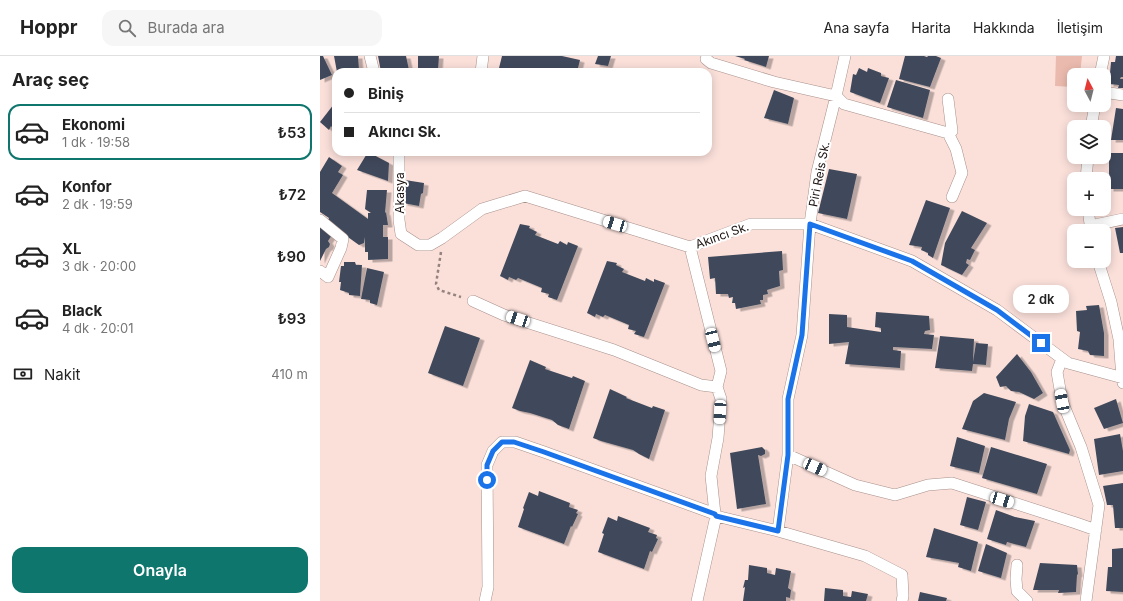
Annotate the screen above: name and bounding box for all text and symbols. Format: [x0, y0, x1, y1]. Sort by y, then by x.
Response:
search box [102, 10, 382, 46]
text: Hoppr [20, 16, 78, 39]
icon: search [116, 17, 138, 39]
text: Burada ara [148, 18, 225, 37]
text: Ana sayfa [824, 19, 889, 36]
text: Harita [911, 19, 951, 36]
text: Hakkında [973, 19, 1035, 36]
text: İletişim [1057, 19, 1103, 36]
north arrow [1067, 68, 1111, 112]
map controls [1067, 68, 1111, 268]
text: Araç seç [12, 69, 89, 90]
text: Biniş [368, 84, 404, 103]
icon: car [14, 114, 50, 150]
text: Ekonomi [62, 115, 125, 134]
button: layers [1067, 120, 1111, 164]
text: Akıncı Sk. [368, 122, 441, 141]
text: ₺53 [278, 123, 306, 142]
text: 1 dk · 19:58 [62, 134, 130, 150]
street label: Piri Reis Sk. [805, 140, 833, 208]
street label: Akasya [392, 172, 407, 214]
button: + [1067, 172, 1111, 216]
icon: car [14, 176, 50, 212]
text: Konfor [62, 177, 112, 196]
text: ₺72 [279, 185, 306, 204]
text: 2 dk · 19:59 [62, 196, 133, 212]
car [602, 215, 628, 233]
street label: Akıncı Sk. [693, 218, 751, 252]
button: − [1067, 224, 1111, 268]
icon: car [14, 238, 50, 274]
text: XL [62, 239, 82, 258]
text: ₺90 [277, 247, 306, 266]
text: 3 dk · 20:00 [62, 258, 136, 274]
callout: 2 dk [1013, 285, 1069, 313]
text: 2 dk [1028, 291, 1054, 307]
icon: car [14, 300, 50, 336]
text: Black [62, 301, 102, 320]
text: ₺93 [277, 309, 306, 328]
car [505, 310, 531, 328]
text: 4 dk · 20:01 [62, 320, 134, 336]
car [704, 327, 722, 353]
route end [1032, 334, 1050, 352]
icon: cash [12, 363, 34, 385]
text: Nakit [44, 365, 81, 384]
text: 410 m [271, 366, 308, 382]
car [1054, 388, 1070, 414]
car [713, 400, 727, 424]
car [802, 457, 828, 477]
route start [478, 471, 496, 489]
car [989, 491, 1015, 509]
button: Onayla [12, 547, 308, 593]

